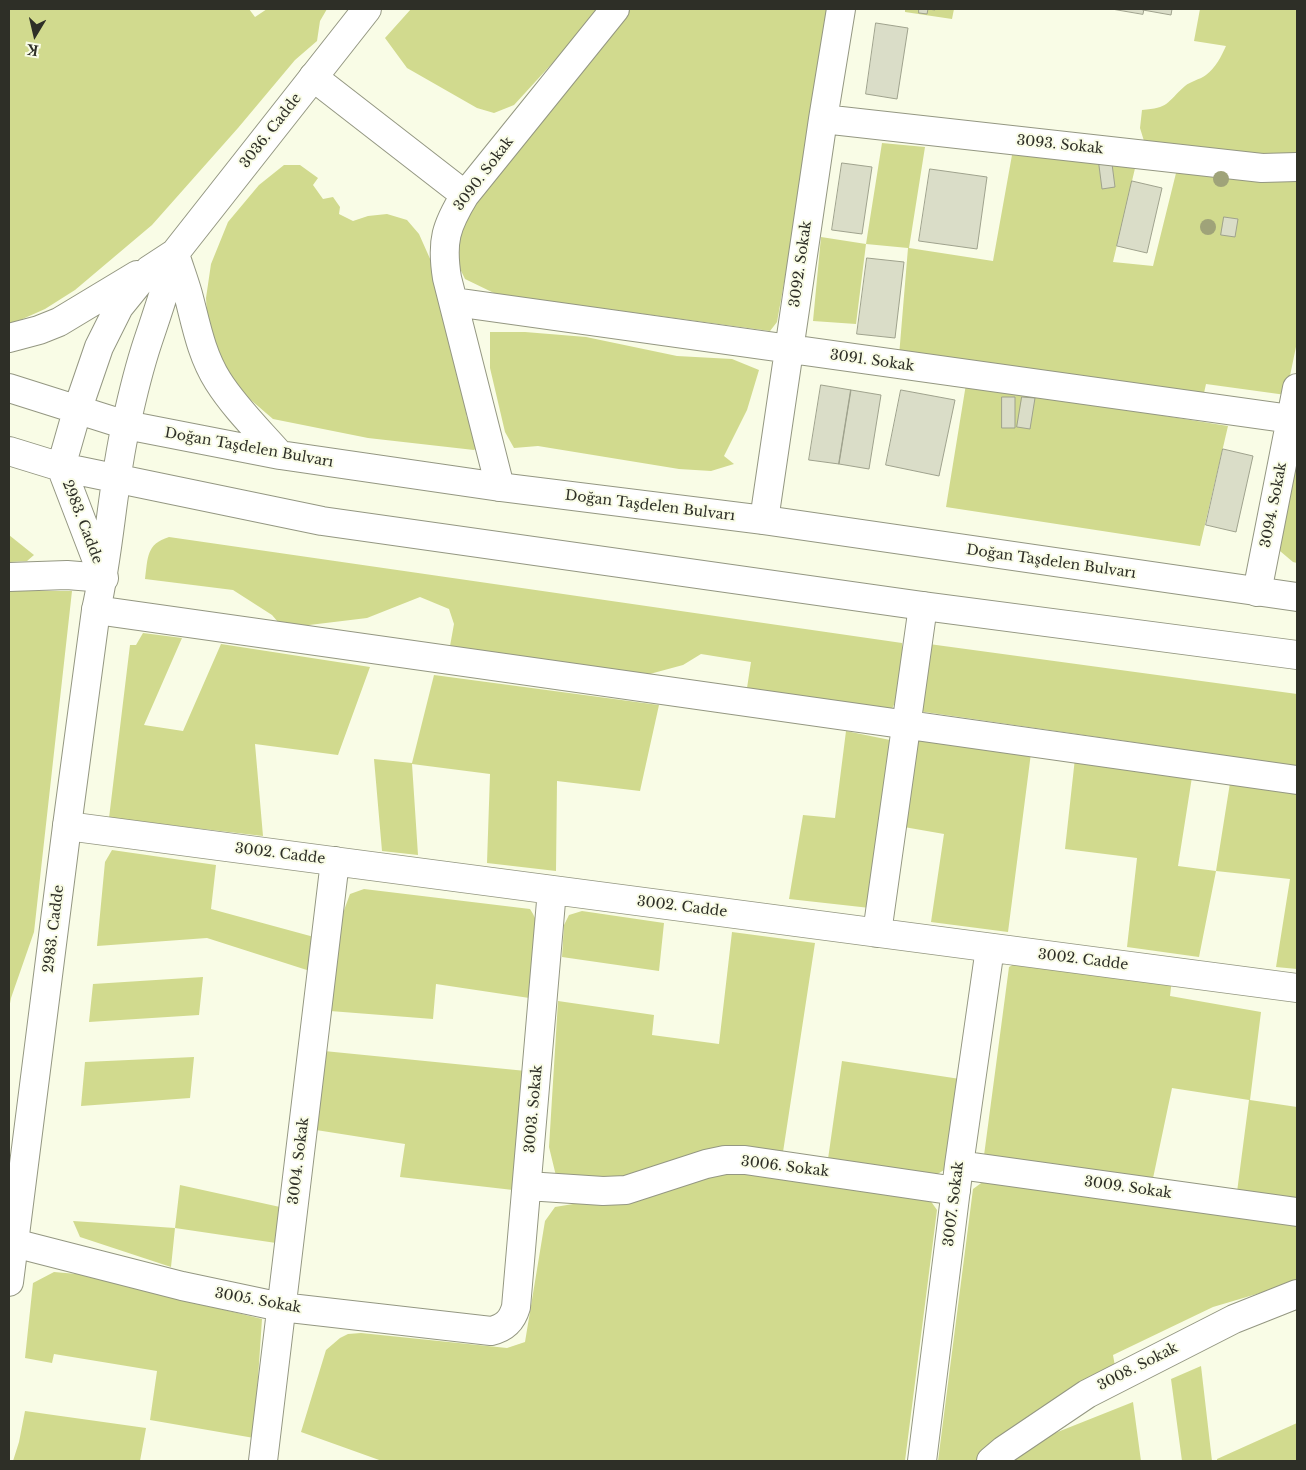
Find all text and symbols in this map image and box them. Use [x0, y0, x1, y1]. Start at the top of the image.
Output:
north arrow [10, 10, 60, 60]
text: K [26, 40, 40, 60]
street label: 3036. Cadde [237, 90, 305, 172]
street label: 3093. Sokak [1016, 132, 1104, 158]
street label: 3090. Sokak [451, 134, 517, 214]
street label: 3092. Sokak [787, 220, 815, 308]
street label: 3091. Sokak [829, 347, 915, 375]
street label: Doğan Taşdelen Bulvarı [163, 425, 335, 471]
street label: 3094. Sokak [1257, 461, 1291, 549]
street label: 2983. Cadde [58, 478, 106, 566]
street label: Doğan Taşdelen Bulvarı [564, 487, 736, 525]
street label: Doğan Taşdelen Bulvarı [965, 542, 1137, 582]
street label: 3002. Cadde [234, 840, 326, 868]
street label: 2983. Cadde [40, 884, 68, 974]
street label: 3002. Cadde [636, 893, 728, 921]
street label: 3002. Cadde [1037, 946, 1129, 974]
street label: 3003. Sokak [522, 1064, 546, 1154]
street label: 3004. Sokak [285, 1116, 313, 1206]
street label: 3006. Sokak [740, 1153, 830, 1181]
street label: 3007. Sokak [940, 1160, 968, 1248]
street label: 3009. Sokak [1083, 1174, 1173, 1202]
street label: 3005. Sokak [214, 1285, 302, 1317]
street label: 3008. Sokak [1095, 1340, 1181, 1394]

